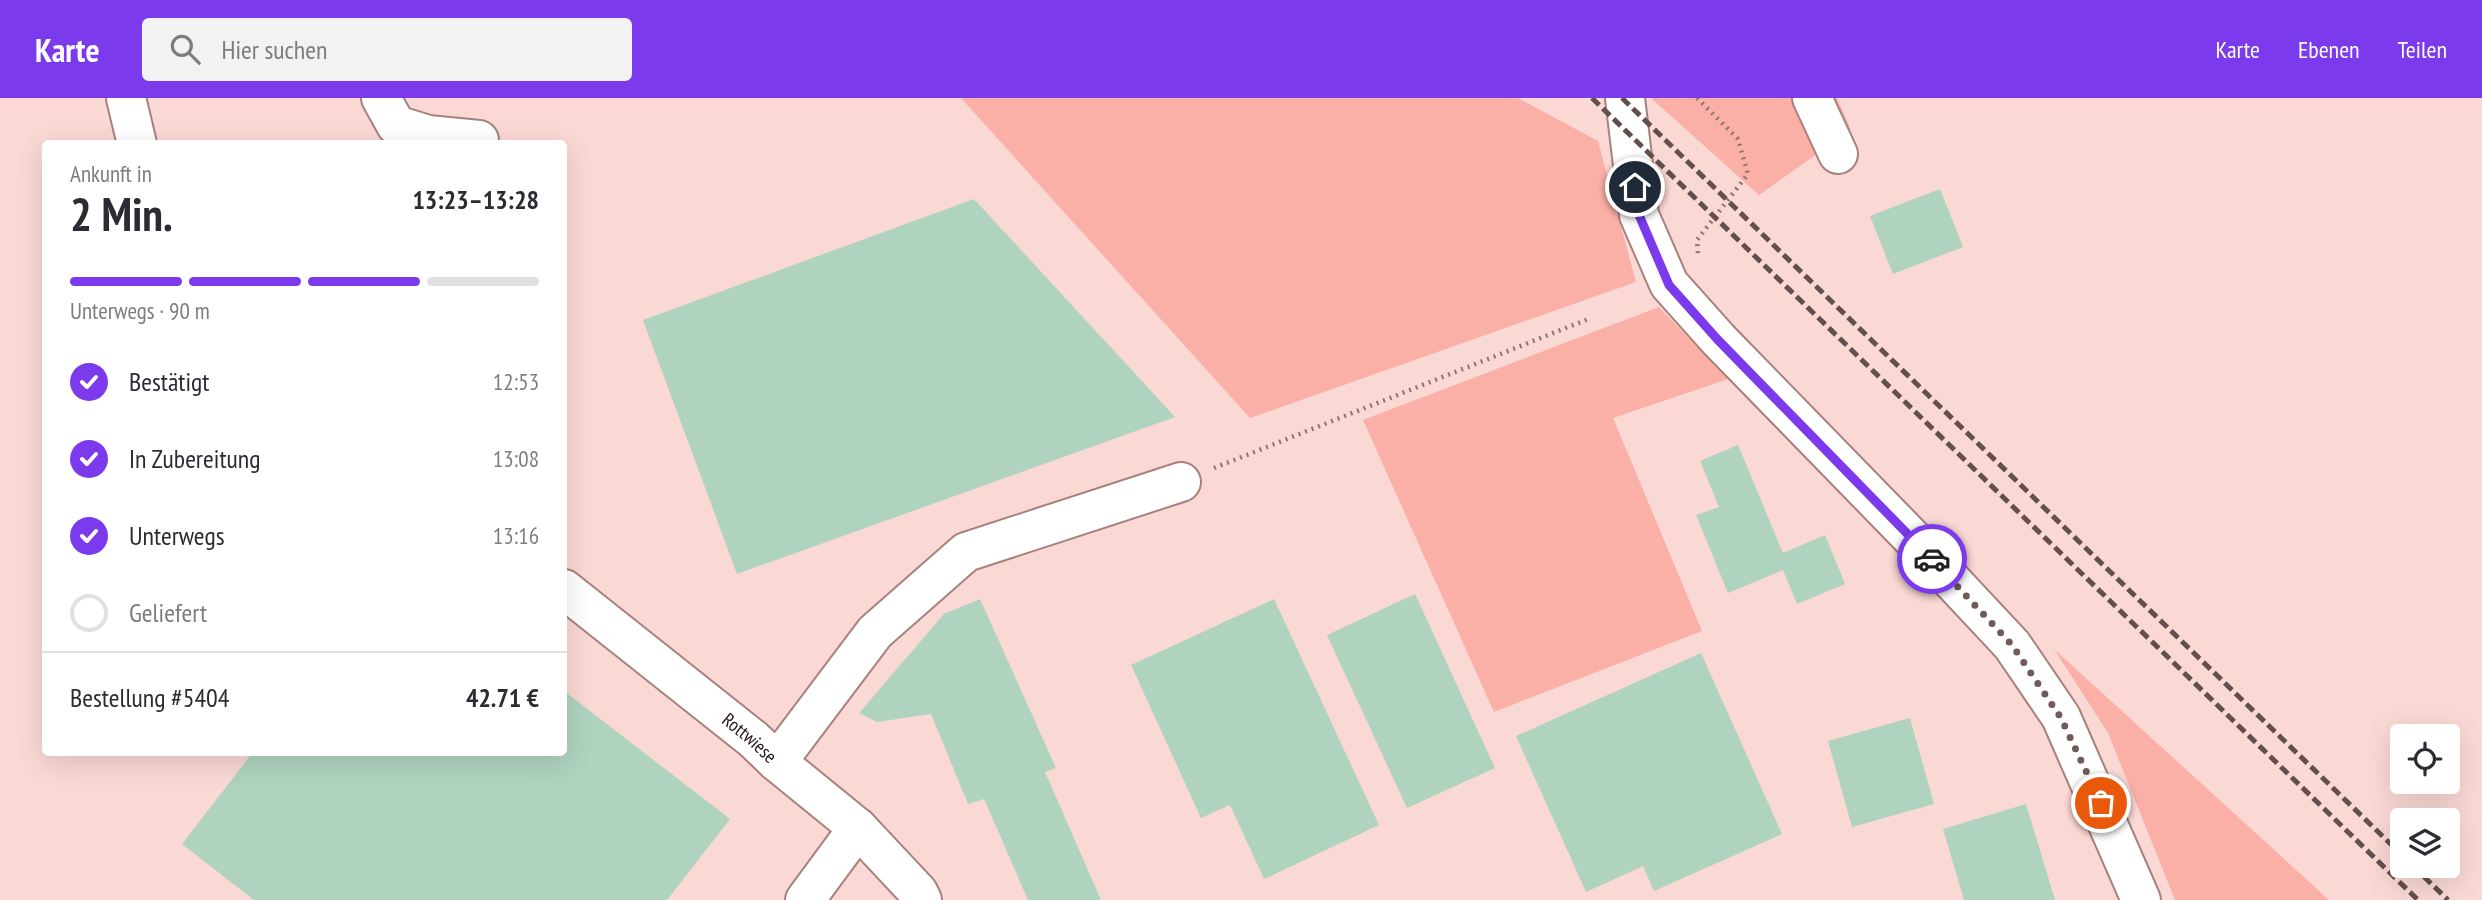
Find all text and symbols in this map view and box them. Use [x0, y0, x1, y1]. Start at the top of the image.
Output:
search box [142, 18, 632, 81]
text: Karte [35, 28, 100, 71]
icon: search [166, 30, 204, 68]
text: Hier suchen [222, 33, 327, 66]
text: Karte [2216, 34, 2260, 65]
text: Ebenen [2298, 34, 2360, 65]
text: Teilen [2398, 34, 2447, 65]
pin [1605, 157, 1665, 217]
text: Ankunft in [70, 159, 152, 188]
icon: home [1616, 168, 1654, 206]
text: 13:23–13:28 [412, 183, 539, 216]
text: 2 Min. [70, 184, 173, 244]
text: Unterwegs · 90 m [70, 296, 210, 325]
icon: check [70, 363, 108, 401]
text: Bestätigt [129, 365, 210, 398]
text: 12:53 [493, 367, 539, 396]
icon: check [70, 440, 108, 478]
text: In Zubereitung [129, 442, 260, 475]
text: 13:08 [493, 444, 539, 473]
icon: check [70, 517, 108, 555]
text: Unterwegs [129, 519, 224, 552]
text: 13:16 [493, 521, 539, 550]
courier [1897, 524, 1967, 594]
icon: car [1913, 540, 1951, 578]
text: Geliefert [129, 596, 207, 629]
text: Bestellung #5404 [70, 681, 230, 714]
text: 42.71 € [466, 681, 539, 714]
street label: Rottwiese [718, 707, 782, 768]
map controls [2390, 724, 2460, 878]
button: locate [2390, 724, 2460, 794]
pin [2071, 773, 2131, 833]
icon: bag [2082, 784, 2120, 822]
button: layers [2390, 808, 2460, 878]

